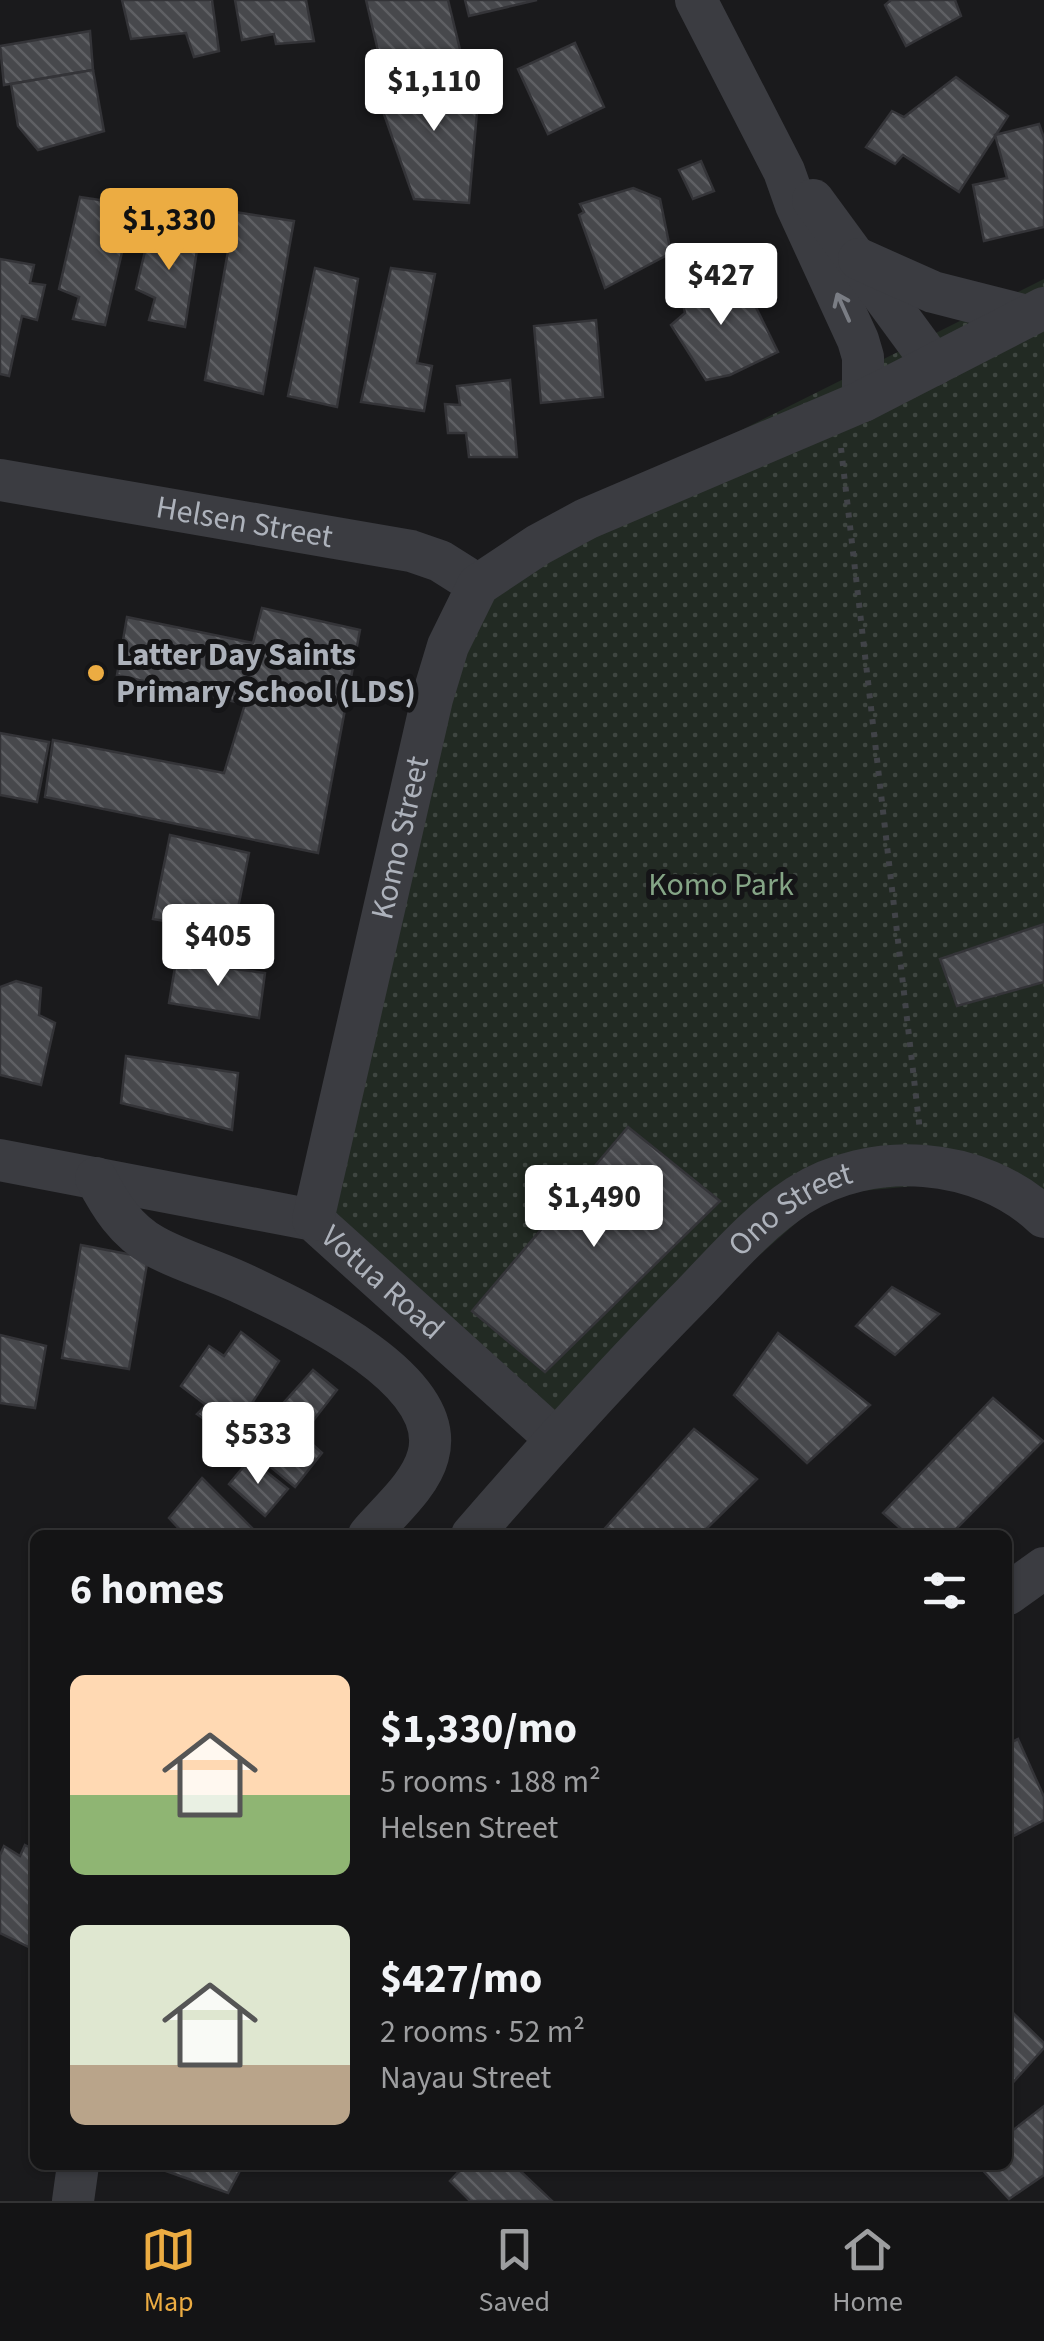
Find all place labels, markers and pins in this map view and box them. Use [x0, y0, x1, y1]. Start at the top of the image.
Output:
pin: $1,110 [353, 49, 515, 134]
pin: $1,330 [88, 188, 250, 273]
pin: $427 [662, 243, 780, 328]
place label: Latter Day Saints Primary School (LDS) [116, 632, 416, 715]
marker: Latter Day Saints Primary School (LDS) [85, 662, 107, 684]
pin: $405 [159, 904, 277, 989]
pin: $1,490 [513, 1165, 675, 1250]
pin: $533 [199, 1402, 317, 1487]

